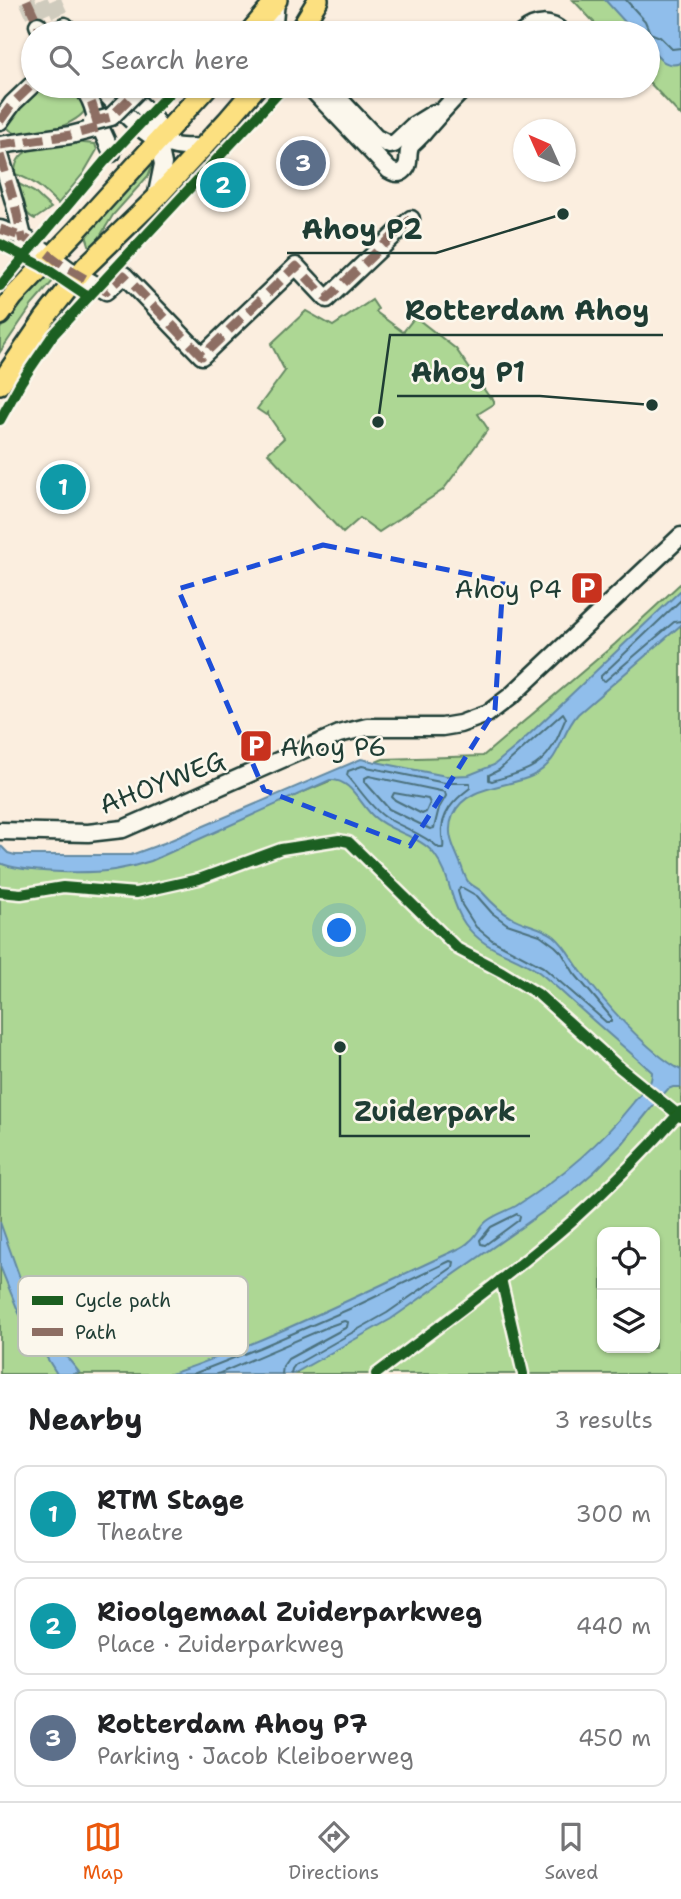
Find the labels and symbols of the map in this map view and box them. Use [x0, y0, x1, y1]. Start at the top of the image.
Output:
north arrow [513, 119, 576, 182]
pin: 3 [280, 137, 326, 189]
pin: 2 [200, 159, 246, 211]
callout: Ahoy P2 [287, 204, 436, 253]
text: Ahoy P2 [301, 210, 423, 248]
callout: Rotterdam Ahoy [390, 286, 663, 335]
text: Rotterdam Ahoy [405, 291, 649, 329]
callout: Ahoy P1 [397, 347, 540, 396]
text: Ahoy P1 [411, 353, 525, 391]
pin: 1 [40, 461, 86, 513]
parking icon: Ahoy P4 [568, 569, 606, 607]
place label: Ahoy P4 [455, 571, 562, 606]
parking icon: Ahoy P6 [237, 727, 275, 765]
place label: Ahoy P6 [280, 729, 387, 764]
street label: AHOYWEG [94, 742, 230, 822]
your location [322, 913, 356, 947]
callout: Zuiderpark [340, 1087, 530, 1136]
text: Zuiderpark [354, 1092, 516, 1130]
legend [18, 1276, 248, 1356]
text: Cycle path [75, 1288, 171, 1313]
text: Path [75, 1320, 117, 1345]

